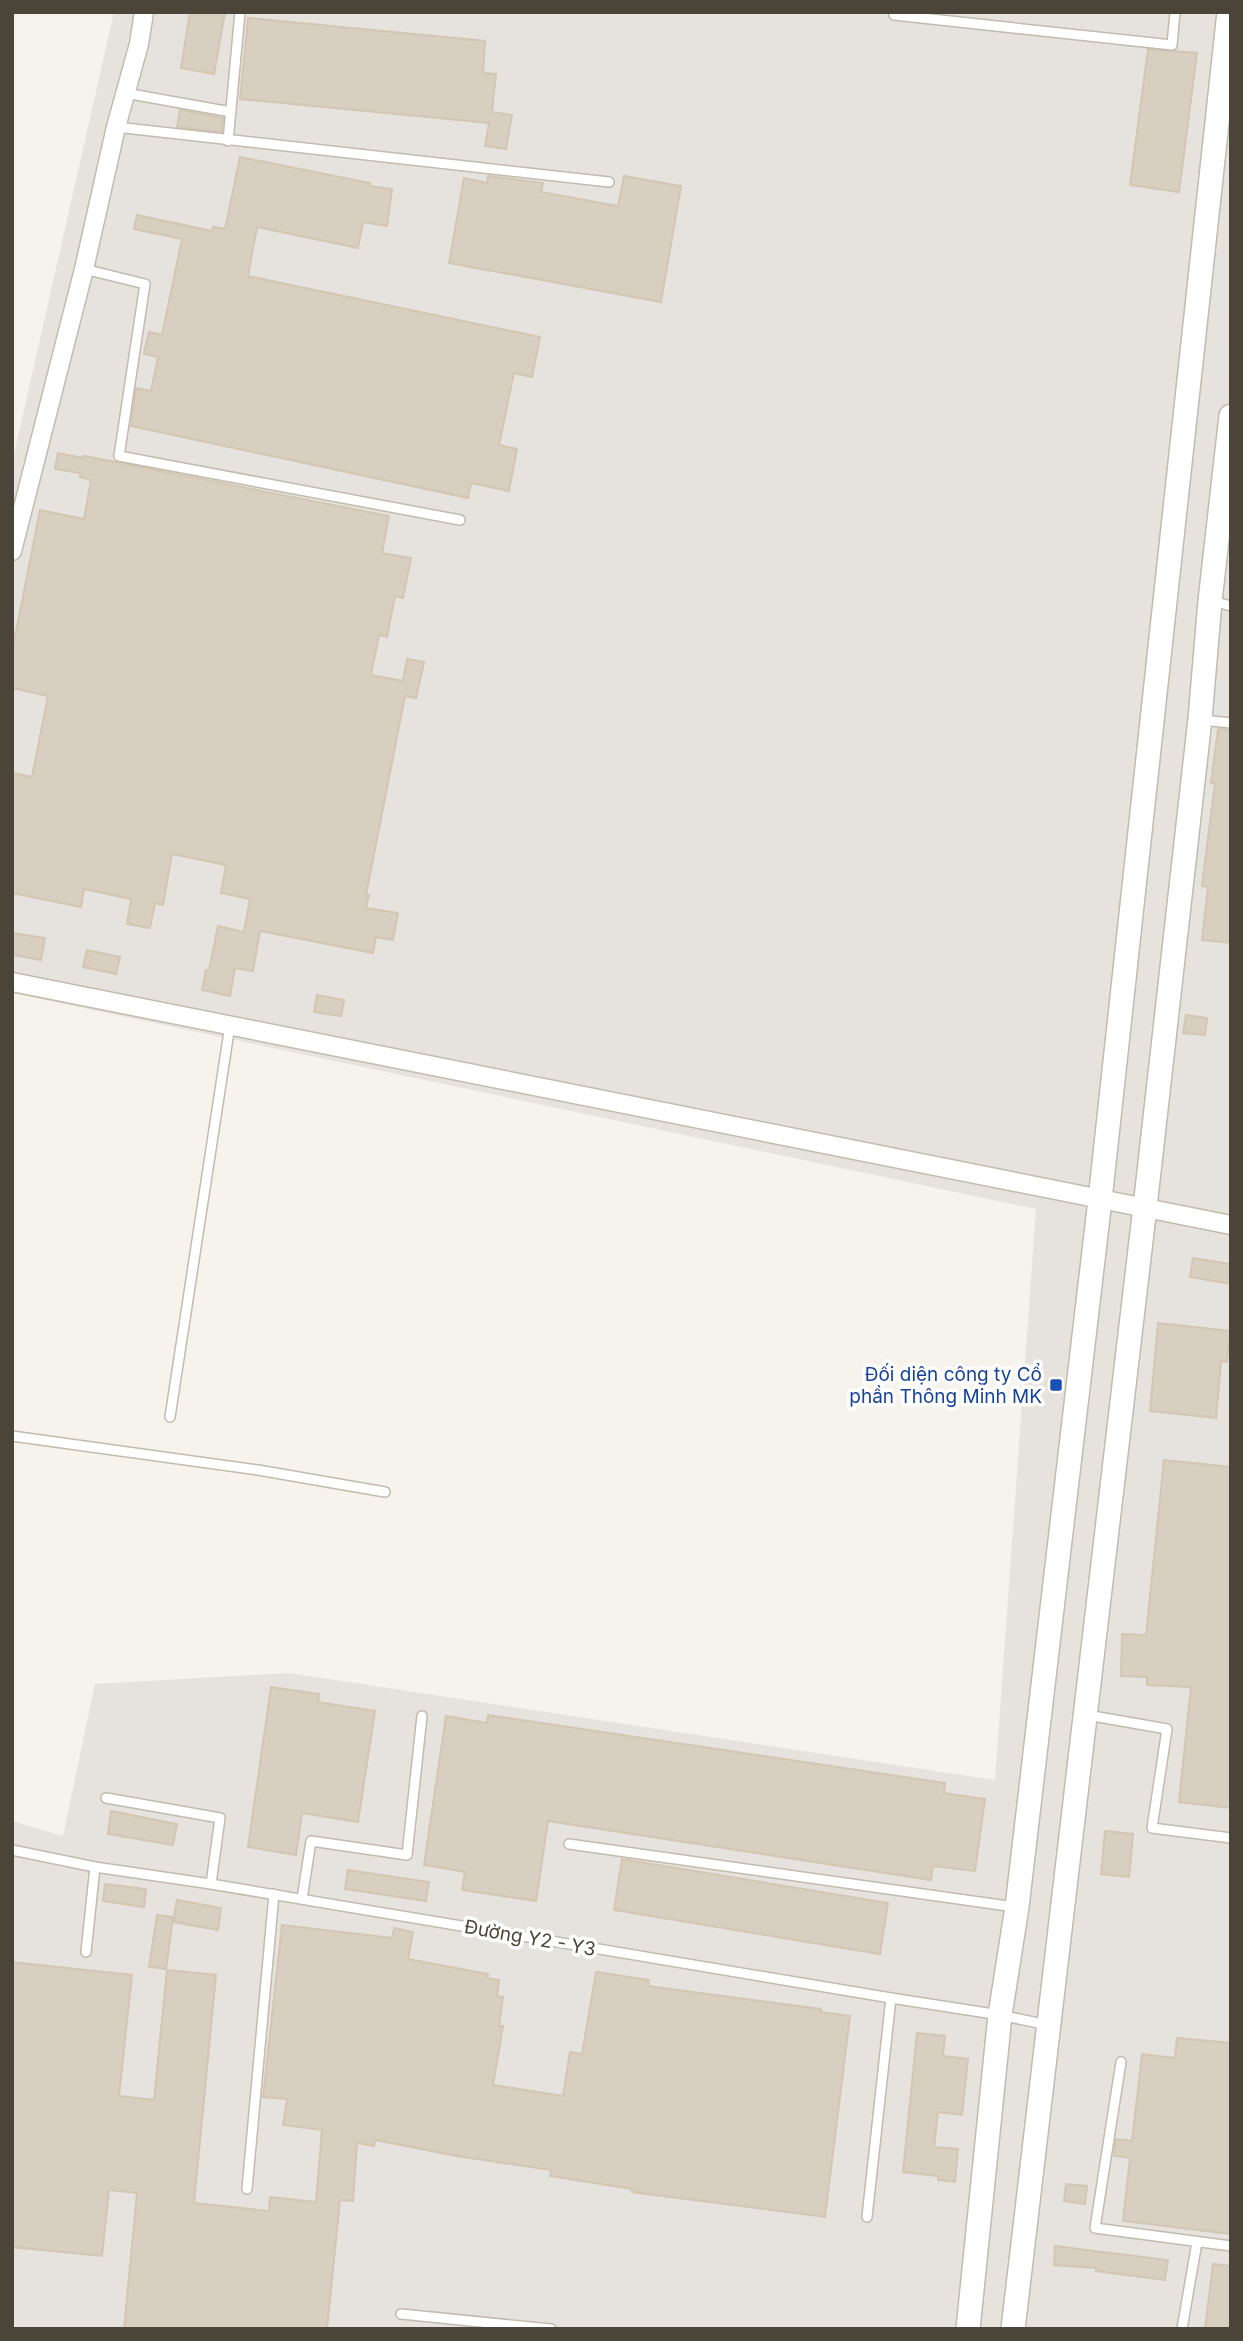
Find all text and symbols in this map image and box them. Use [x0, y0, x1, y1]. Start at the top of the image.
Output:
place label: Đối diện công ty Cổ phần Thông Minh MK [849, 1363, 1042, 1408]
marker: Đối diện công ty Cổ phần Thông Minh MK [1048, 1377, 1064, 1393]
street label: Đường Y2 - Y3 [463, 1915, 597, 1961]

